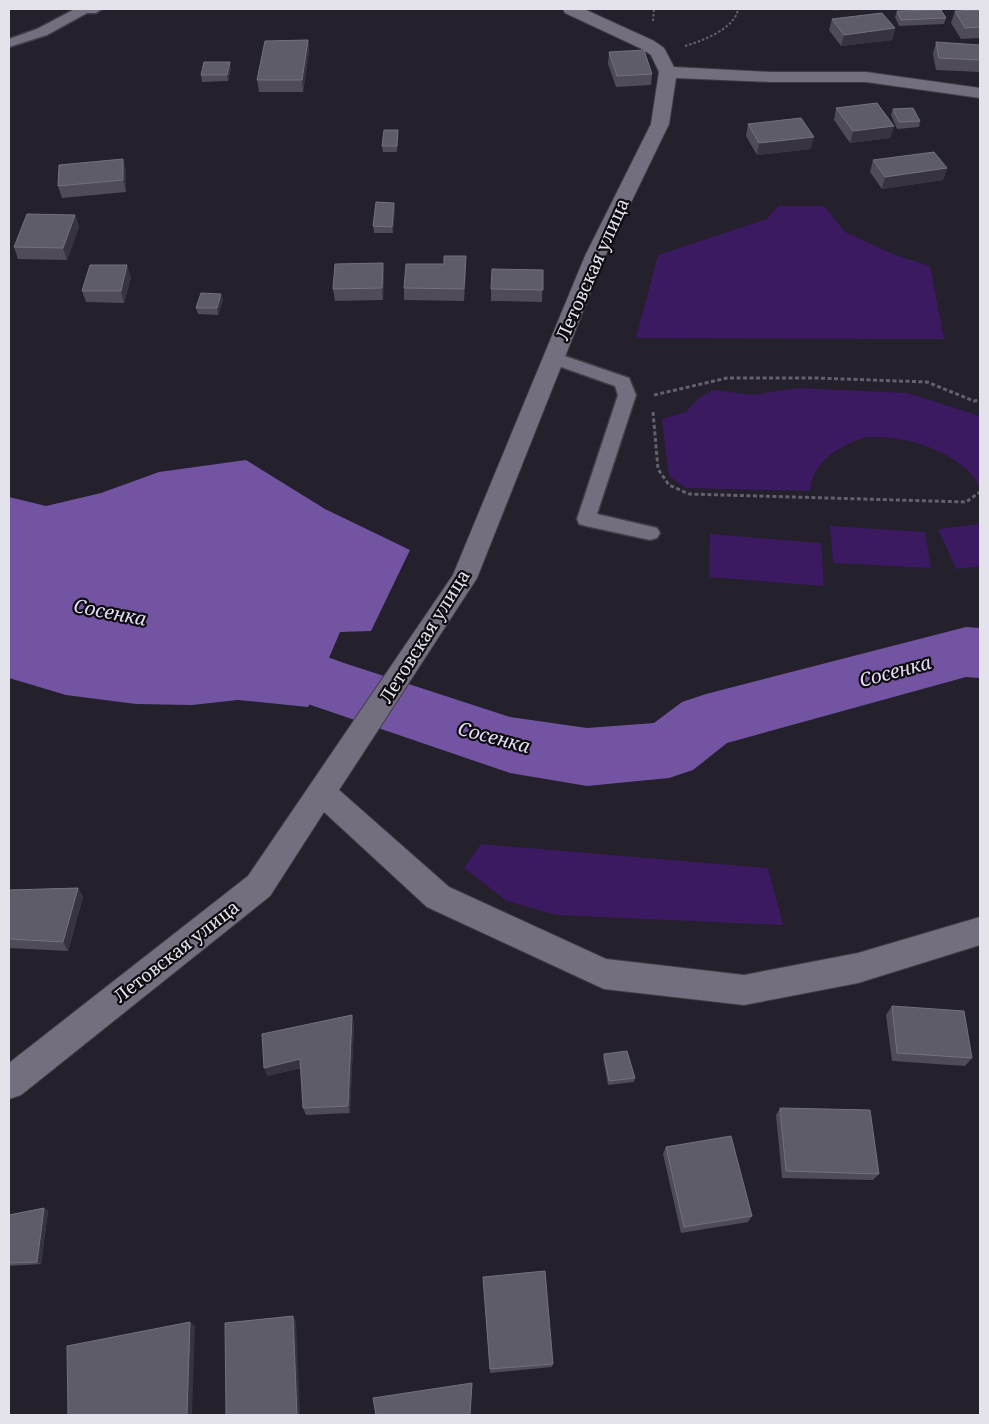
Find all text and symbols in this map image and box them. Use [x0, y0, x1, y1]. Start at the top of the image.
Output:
street label: Летовская улица [550, 194, 634, 344]
street label: Летовская улица [373, 565, 475, 707]
water label: Сосенка [71, 592, 149, 632]
water label: Сосенка [856, 649, 934, 693]
water label: Сосенка [455, 715, 533, 759]
street label: Летовская улица [108, 894, 244, 1008]

